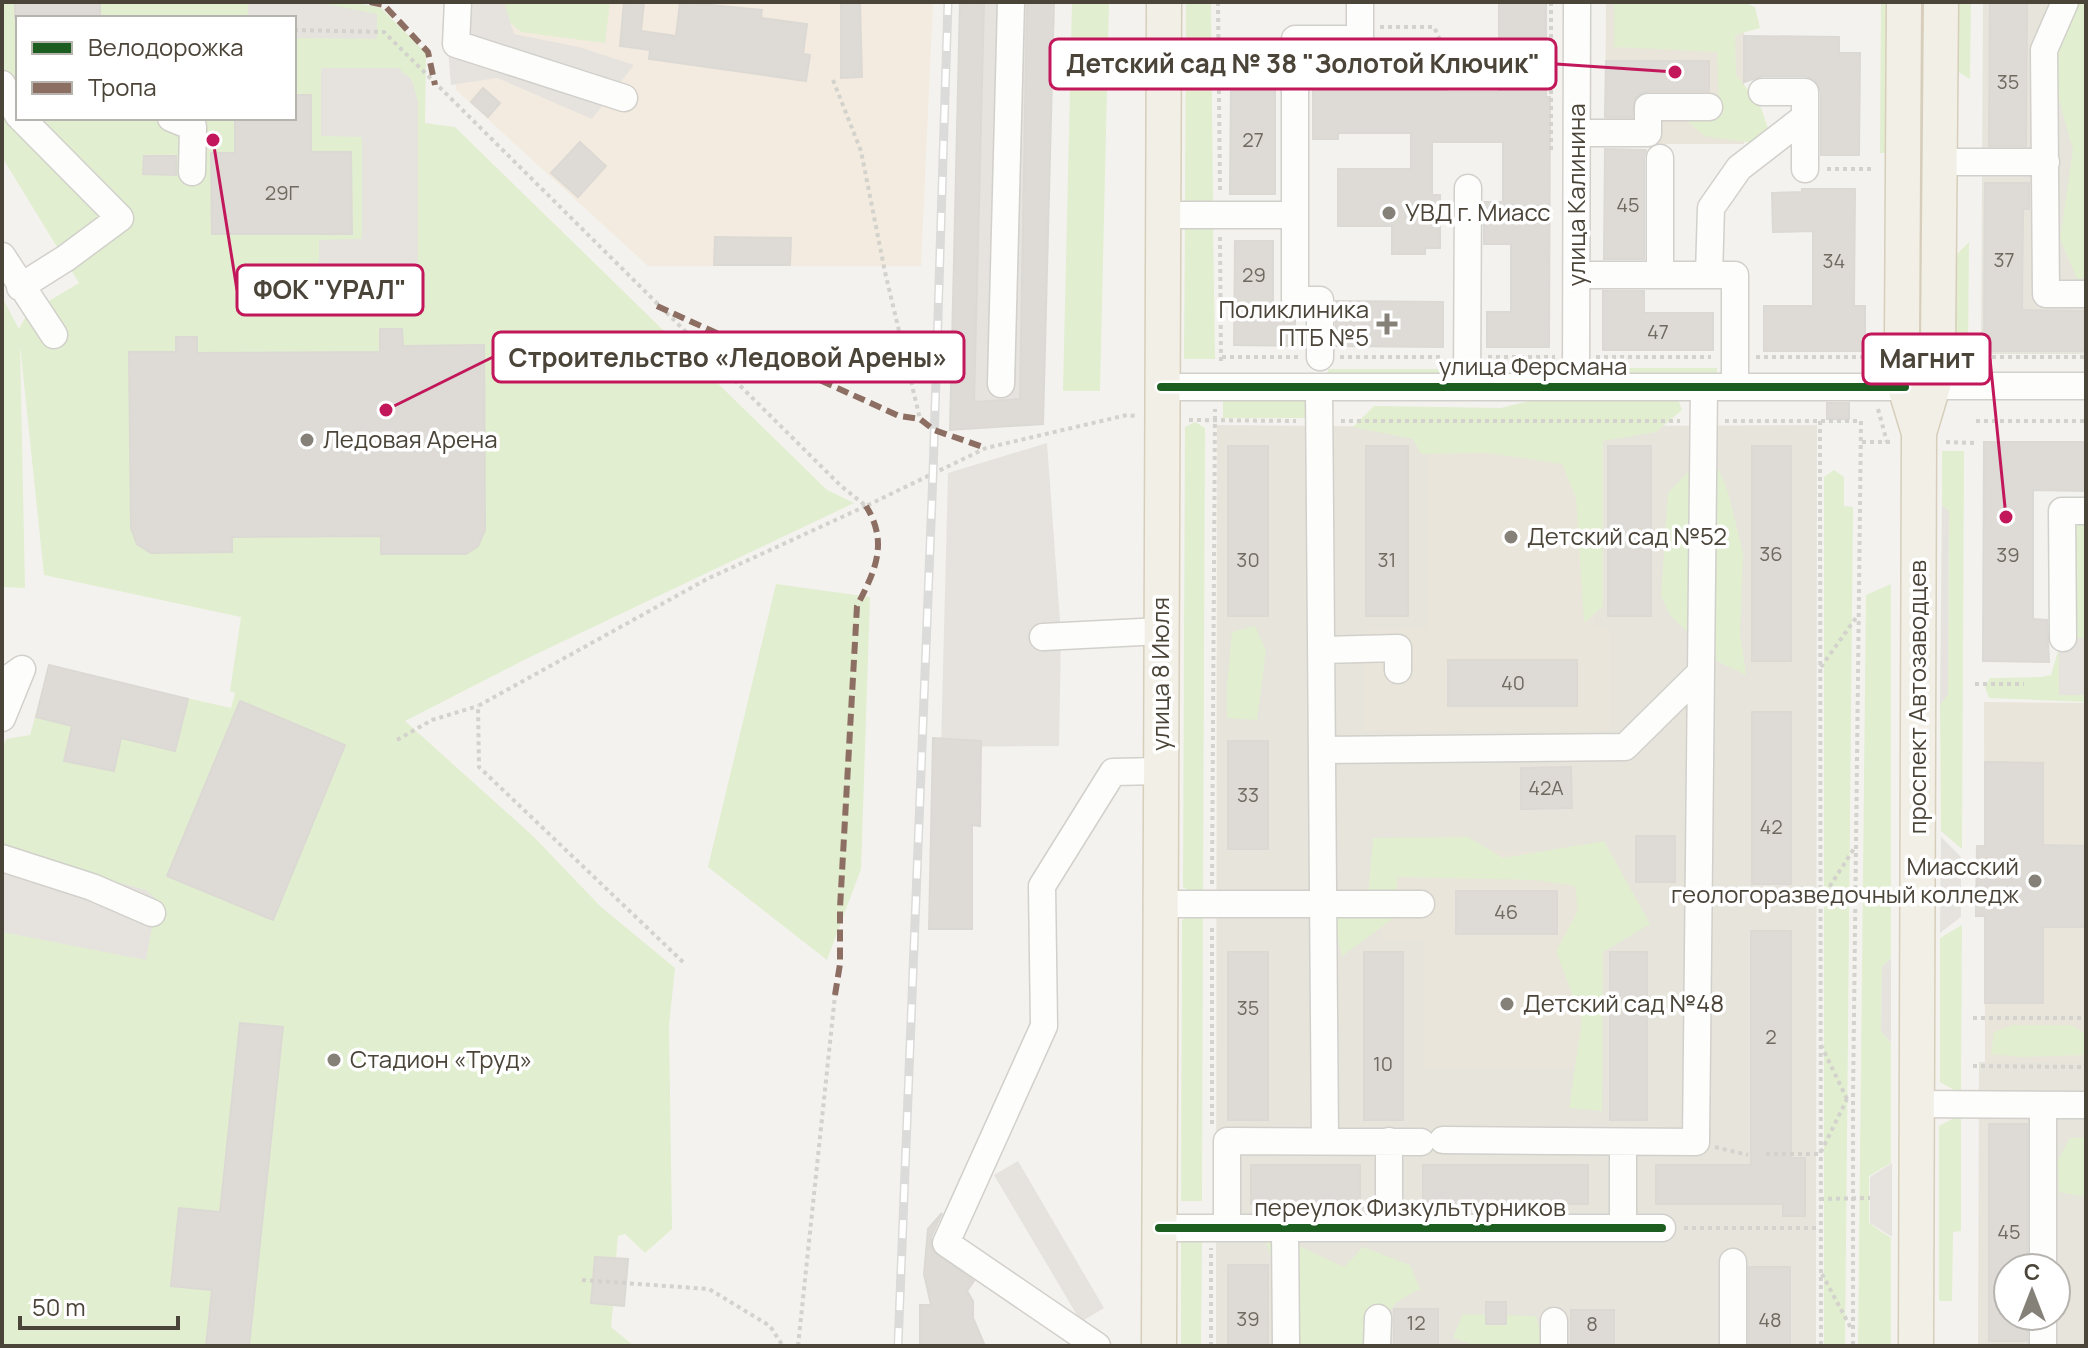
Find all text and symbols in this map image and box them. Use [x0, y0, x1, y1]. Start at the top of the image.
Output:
legend [16, 16, 296, 120]
text: Велодорожка [88, 30, 243, 63]
callout: Детский сад № 38 "Золотой Ключик" [1050, 39, 1556, 89]
text: Детский сад № 38 "Золотой Ключик" [1066, 45, 1540, 81]
house number: 35 [1997, 68, 2019, 95]
text: Тропа [88, 70, 157, 103]
street label: улица Калинина [1559, 103, 1592, 287]
house number: 27 [1242, 126, 1264, 153]
house number: 29Г [265, 179, 300, 206]
house number: 45 [1616, 191, 1640, 218]
place label: УВД г. Миасс [1405, 195, 1551, 228]
marker: УВД г. Миасс [1380, 204, 1398, 222]
house number: 37 [1993, 246, 2015, 273]
house number: 34 [1823, 247, 1845, 274]
house number: 29 [1242, 261, 1266, 288]
callout: ФОК "УРАЛ" [237, 265, 423, 315]
text: ФОК "УРАЛ" [253, 271, 407, 307]
place label: Поликлиника ПТБ №5 [1219, 292, 1369, 353]
marker: Поликлиника ПТБ №5 [1376, 313, 1398, 335]
house number: 47 [1647, 318, 1669, 345]
callout: Строительство «Ледовой Арены» [493, 332, 964, 382]
callout: Магнит [1863, 334, 1990, 384]
text: Строительство «Ледовой Арены» [509, 339, 947, 375]
text: Магнит [1879, 340, 1975, 376]
street label: улица Ферсмана [1439, 349, 1627, 382]
place label: Ледовая Арена [323, 422, 498, 455]
marker: Ледовая Арена [298, 431, 316, 449]
place label: Детский сад №52 [1527, 519, 1727, 552]
marker: Детский сад №52 [1502, 528, 1520, 546]
house number: 36 [1759, 540, 1783, 567]
house number: 39 [1996, 541, 2020, 568]
house number: 30 [1236, 546, 1260, 573]
house number: 31 [1378, 546, 1396, 573]
street label: проспект Автозаводцев [1900, 560, 1933, 834]
street label: улица 8 Июля [1143, 597, 1176, 751]
house number: 40 [1501, 669, 1525, 696]
house number: 42А [1528, 774, 1564, 801]
house number: 33 [1237, 781, 1259, 808]
house number: 42 [1759, 813, 1783, 840]
place label: Миасский геологоразведочный колледж [1671, 849, 2019, 910]
marker: Миасский геологоразведочный колледж [2026, 872, 2044, 890]
house number: 46 [1494, 898, 1518, 925]
place label: Детский сад №48 [1523, 986, 1724, 1019]
house number: 35 [1237, 994, 1259, 1021]
marker: Детский сад №48 [1498, 995, 1516, 1013]
house number: 2 [1765, 1023, 1777, 1050]
place label: Стадион «Труд» [350, 1042, 532, 1075]
house number: 10 [1373, 1050, 1393, 1077]
marker: Стадион «Труд» [325, 1051, 343, 1069]
street label: переулок Физкультурников [1254, 1190, 1566, 1223]
house number: 45 [1997, 1218, 2021, 1245]
north arrow [1992, 1252, 2072, 1332]
text: С [2024, 1257, 2040, 1287]
scale bar [20, 1280, 178, 1330]
text: 50 m [32, 1290, 86, 1323]
house number: 39 [1236, 1305, 1260, 1332]
house number: 48 [1758, 1306, 1782, 1333]
house number: 12 [1406, 1309, 1426, 1336]
house number: 8 [1586, 1310, 1598, 1337]

